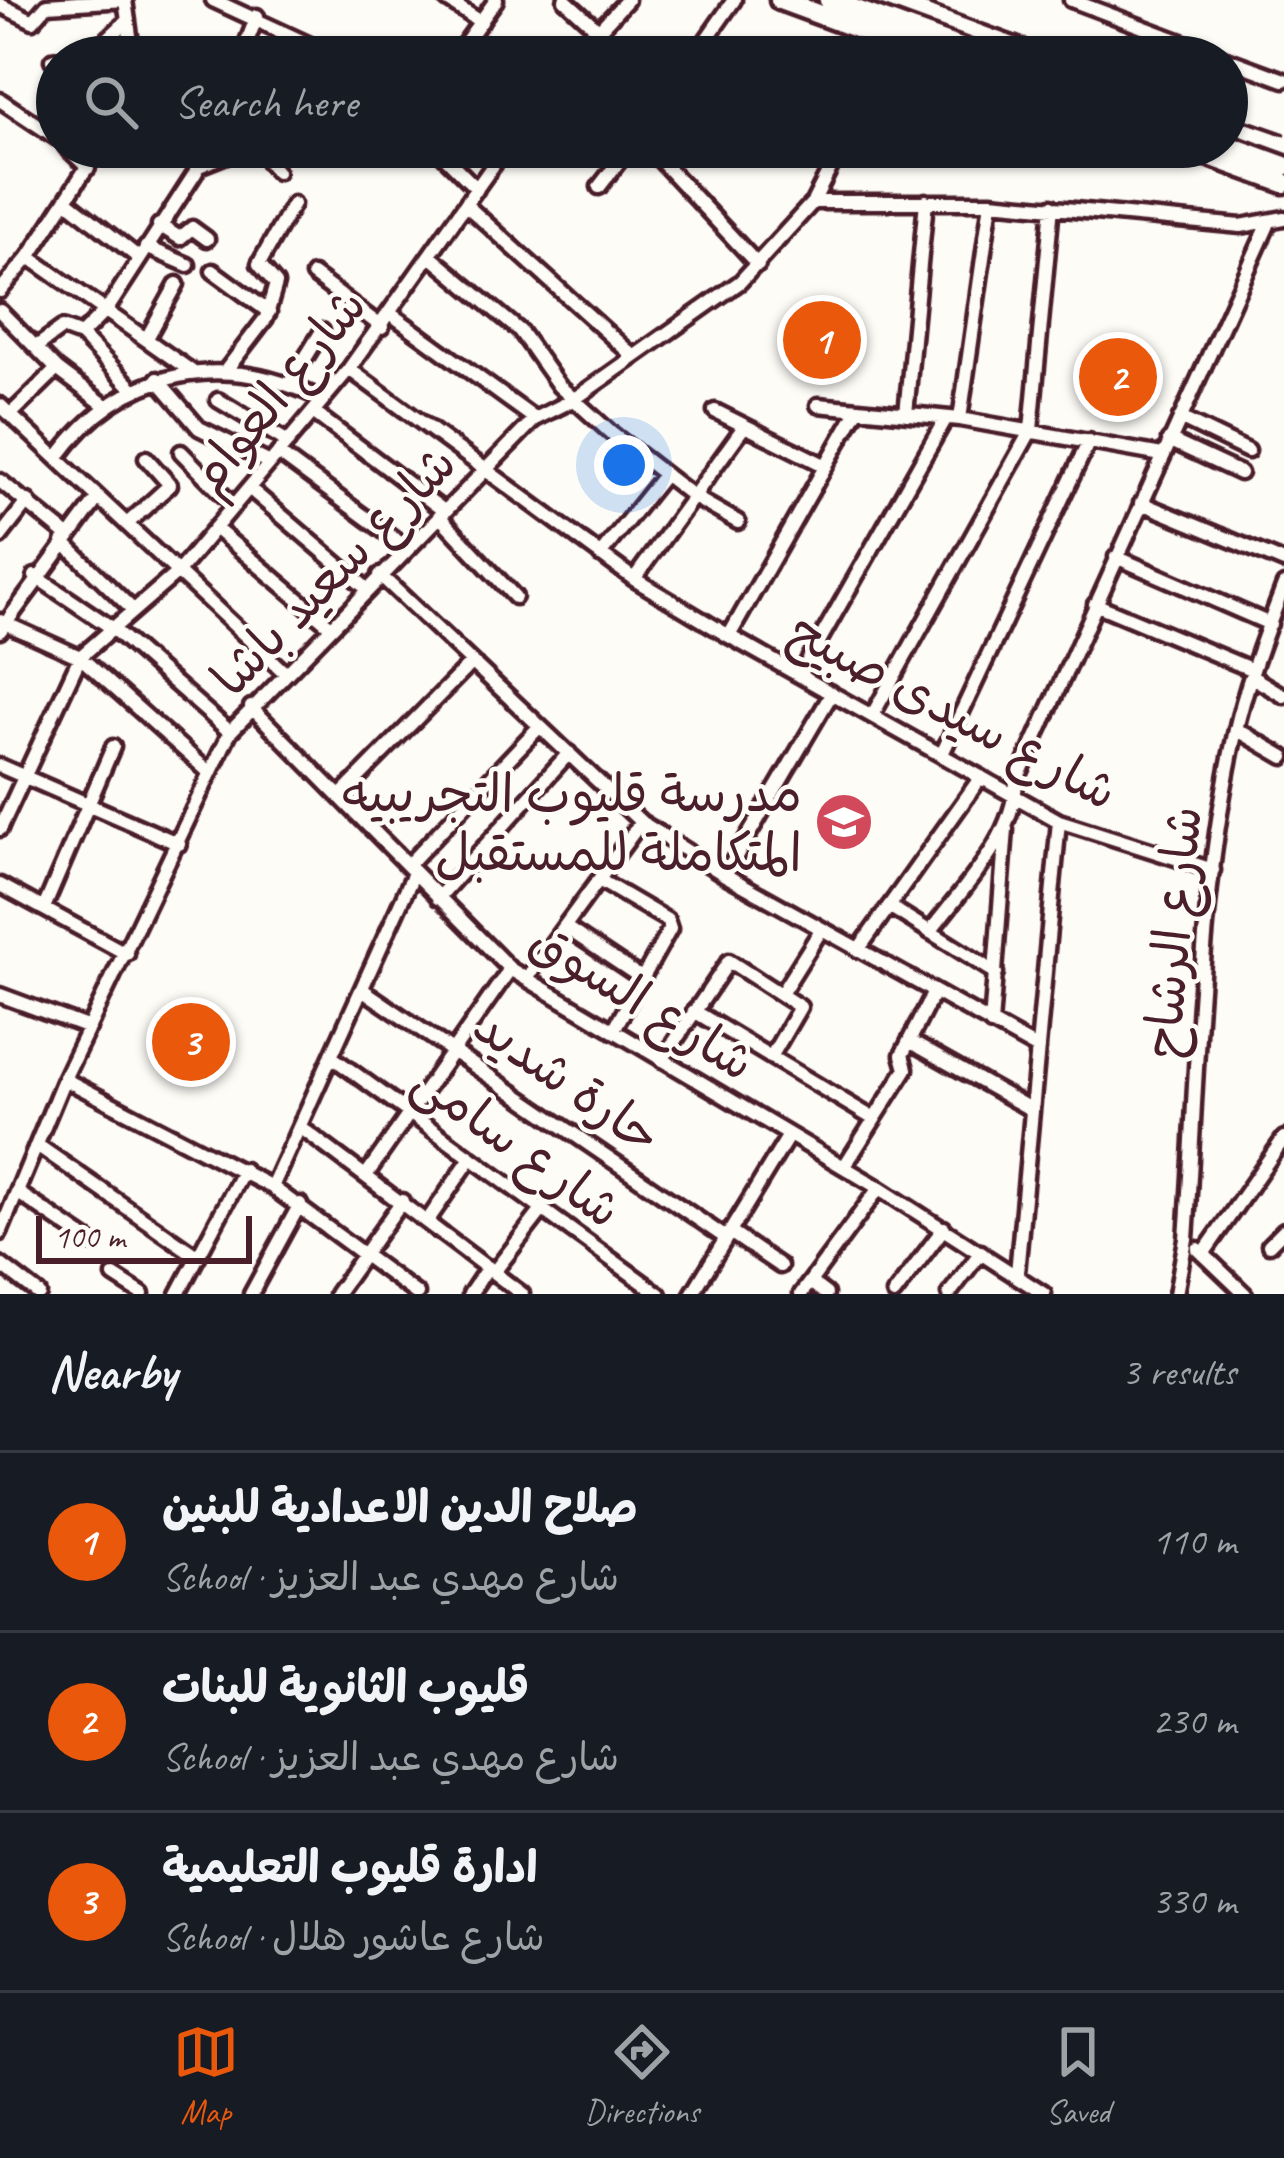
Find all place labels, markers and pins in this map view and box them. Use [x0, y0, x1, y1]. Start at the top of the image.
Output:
pin: 1 [783, 295, 861, 385]
pin: 2 [1079, 332, 1157, 422]
place label: مدرسة قليوب التجريبيه المتكاملة للمستقبل [342, 762, 802, 885]
school or university icon: مدرسة قليوب التجريبيه المتكاملة للمستقبل [813, 791, 875, 853]
pin: 3 [152, 997, 230, 1087]

